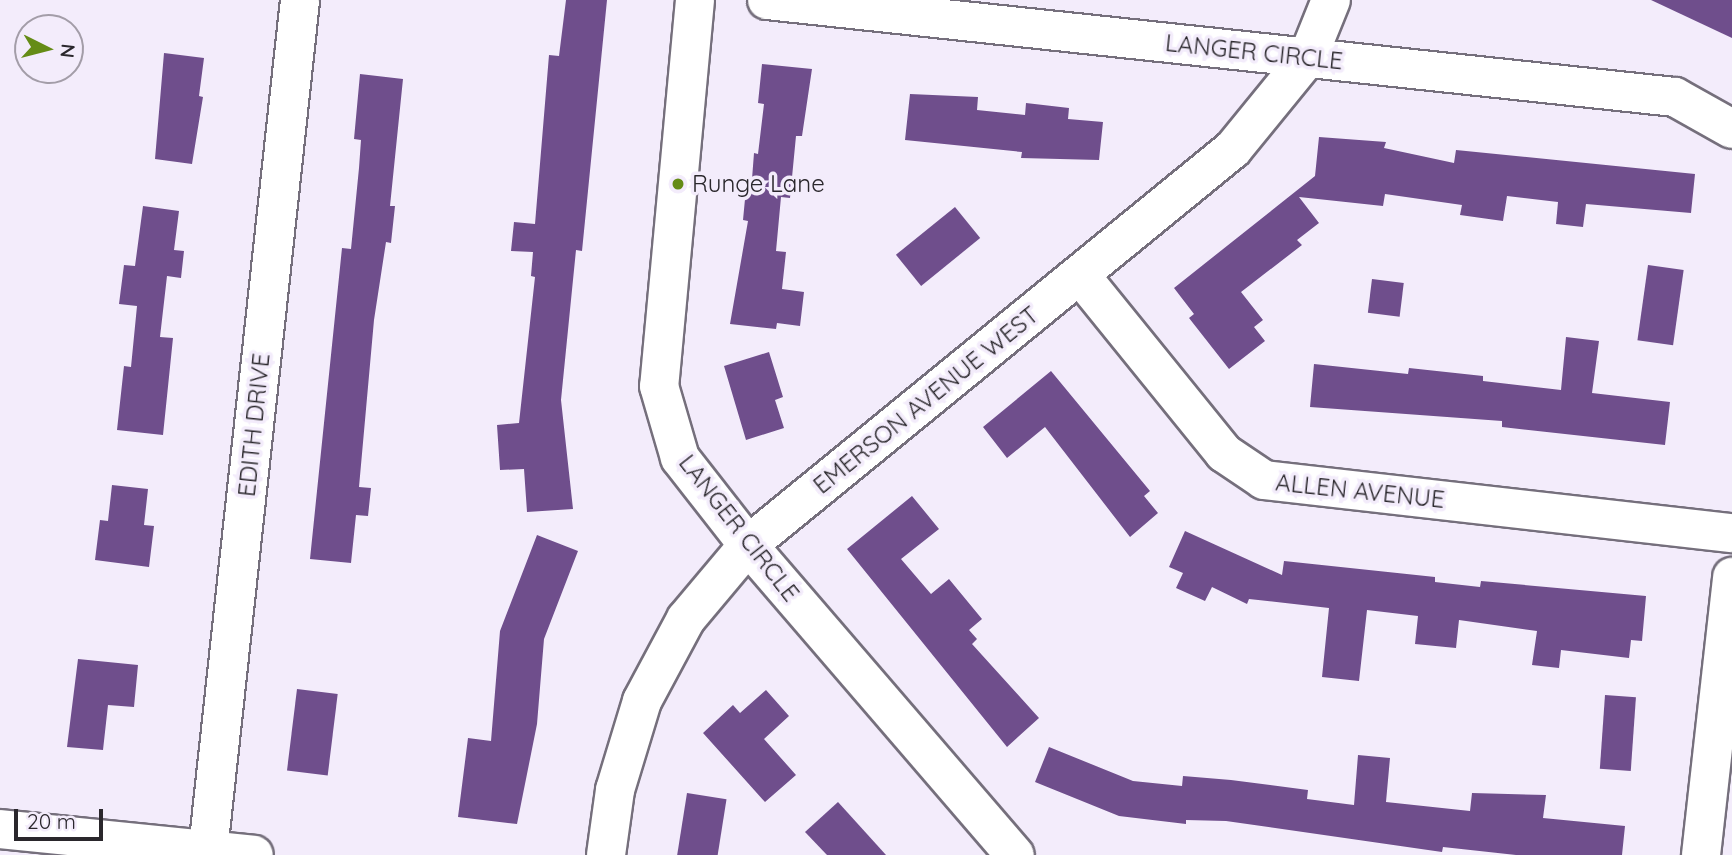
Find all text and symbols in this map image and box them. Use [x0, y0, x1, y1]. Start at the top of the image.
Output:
north arrow [14, 14, 84, 84]
street label: LANGER CIRCLE [1164, 28, 1344, 76]
text: N [55, 43, 81, 59]
place label: Runge Lane [692, 170, 825, 198]
marker: Runge Lane [670, 176, 686, 192]
street label: EMERSON AVENUE WEST [808, 300, 1044, 500]
street label: EDITH DRIVE [232, 352, 276, 498]
street label: LANGER CIRCLE [673, 449, 805, 607]
street label: ALLEN AVENUE [1274, 468, 1446, 514]
scale bar [18, 796, 107, 840]
text: 20 m [27, 808, 76, 834]

